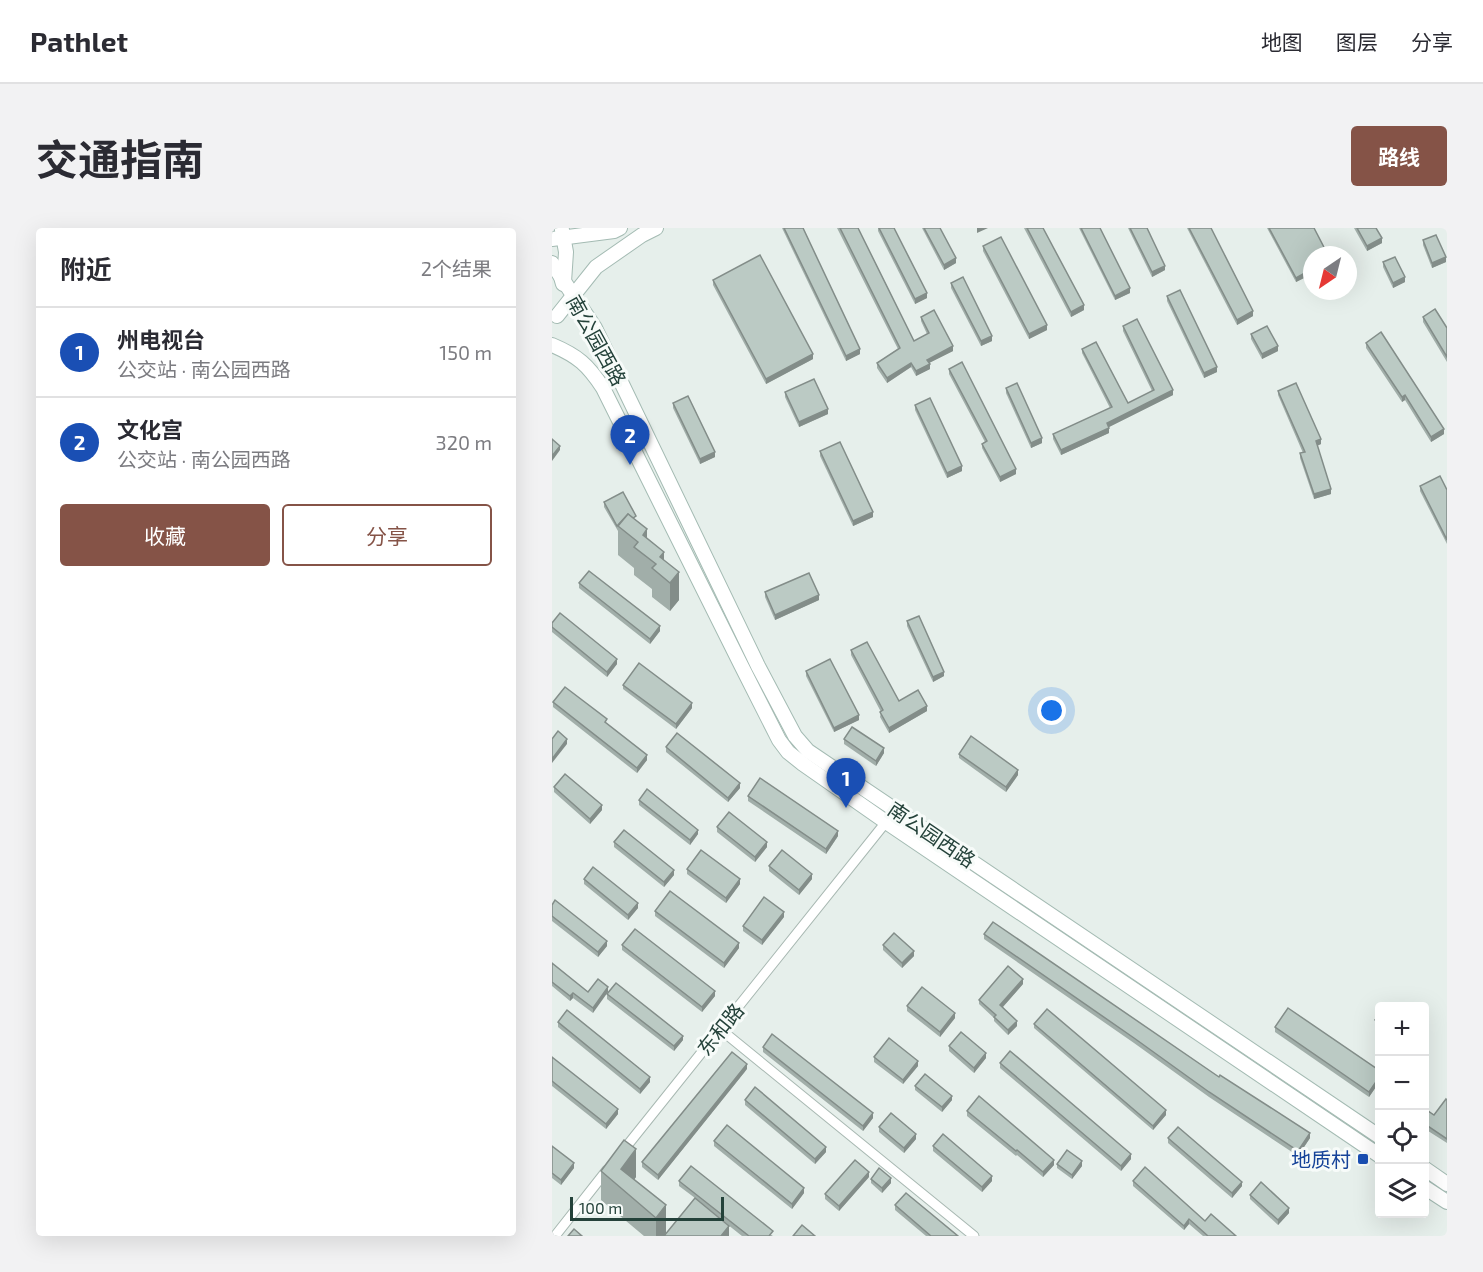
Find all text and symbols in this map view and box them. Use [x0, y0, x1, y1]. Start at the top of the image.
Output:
text: Pathlet [30, 24, 128, 58]
text: 地图 [1261, 29, 1303, 54]
text: 图层 [1336, 29, 1378, 54]
text: 分享 [1411, 29, 1453, 54]
button: 路线 [1351, 126, 1447, 186]
text: 交通指南 [36, 133, 204, 183]
north arrow [1303, 246, 1357, 300]
text: 附近 [60, 253, 112, 284]
text: 2个结果 [421, 256, 492, 280]
street label: 南公园西路 [562, 290, 632, 390]
text: 州电视台 [117, 326, 205, 352]
text: 1 [75, 340, 84, 364]
text: 150 m [439, 340, 492, 364]
text: 公交站 · 南公园西路 [117, 357, 291, 381]
text: 文化宫 [117, 416, 183, 442]
pin: 2 [610, 416, 650, 465]
text: 2 [74, 430, 85, 454]
text: 320 m [436, 430, 492, 454]
text: 公交站 · 南公园西路 [117, 447, 291, 471]
button: 收藏 [60, 504, 270, 566]
button: 分享 [282, 504, 492, 566]
your location [1037, 696, 1066, 725]
pin: 1 [826, 758, 866, 808]
street label: 南公园西路 [884, 796, 980, 872]
street label: 东和路 [692, 998, 748, 1060]
map controls [1375, 1002, 1429, 1218]
button: + [1375, 1002, 1429, 1056]
button: − [1375, 1056, 1429, 1110]
button: locate [1375, 1110, 1429, 1164]
place label: 地质村 [1291, 1147, 1351, 1171]
marker: 地质村 [1356, 1152, 1370, 1166]
button: layers [1375, 1164, 1429, 1218]
scale bar [570, 1194, 724, 1222]
text: 100 m [579, 1198, 622, 1217]

